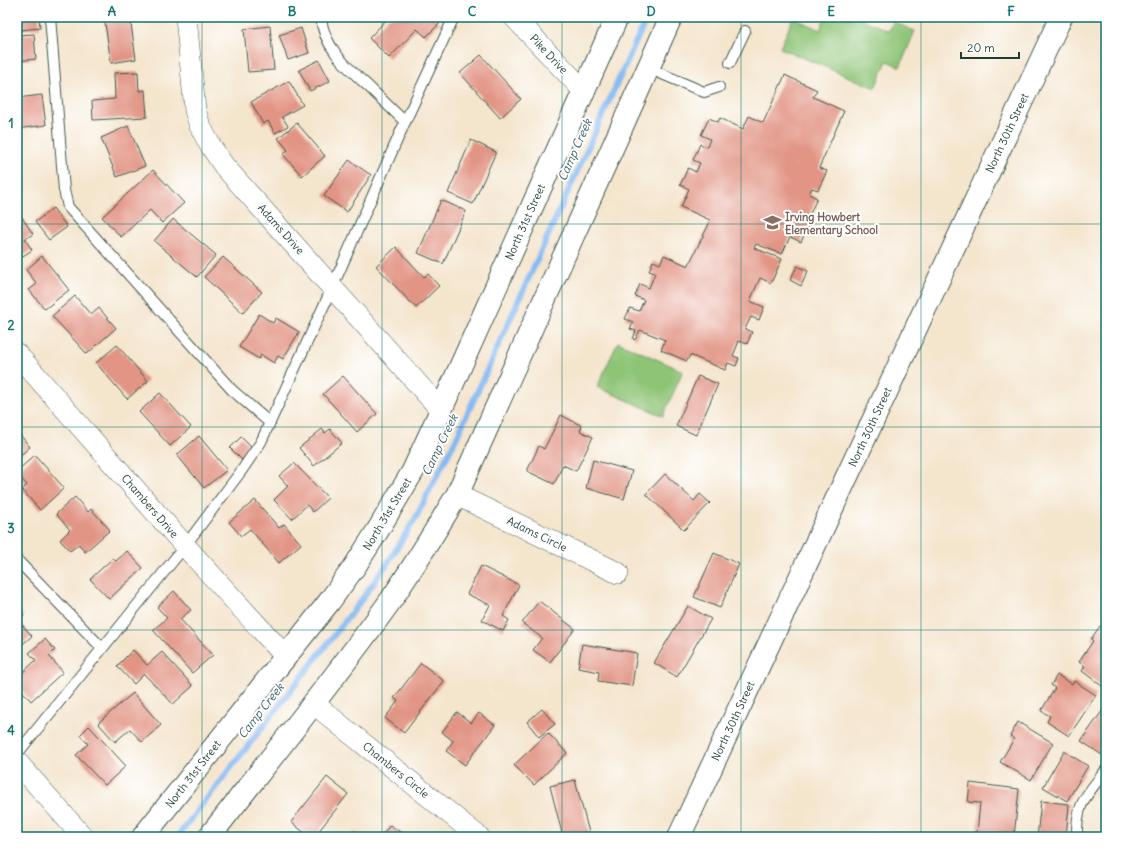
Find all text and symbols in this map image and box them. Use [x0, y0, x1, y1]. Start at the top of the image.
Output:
text: A [108, 3, 117, 20]
text: B [288, 3, 297, 20]
text: C [468, 3, 477, 20]
text: D [646, 3, 656, 20]
text: E [827, 3, 835, 20]
text: F [1007, 3, 1015, 20]
street label: Pike Drive [527, 31, 571, 77]
scale bar [961, 34, 1019, 60]
text: 20 m [967, 40, 995, 55]
street label: North 30th Street [982, 91, 1032, 175]
text: 1 [8, 115, 14, 132]
water label: Camp Creek [554, 116, 595, 183]
street label: North 31st Street [502, 181, 548, 262]
street label: Adams Drive [255, 201, 307, 257]
place label: Irving Howbert Elementary School [785, 210, 878, 238]
school or university icon: Irving Howbert Elementary School [762, 213, 782, 233]
text: 2 [7, 317, 15, 334]
street label: North 30th Street [845, 385, 895, 469]
water label: Camp Creek [418, 411, 461, 478]
street label: Chambers Drive [119, 471, 181, 541]
street label: North 31st Street [360, 475, 414, 553]
street label: Adams Circle [505, 513, 569, 555]
text: 3 [7, 520, 15, 537]
water label: Camp Creek [234, 679, 287, 741]
street label: North 30th Street [708, 679, 758, 763]
text: 4 [7, 722, 15, 739]
street label: North 31st Street [162, 737, 224, 811]
street label: Chambers Circle [360, 739, 432, 801]

